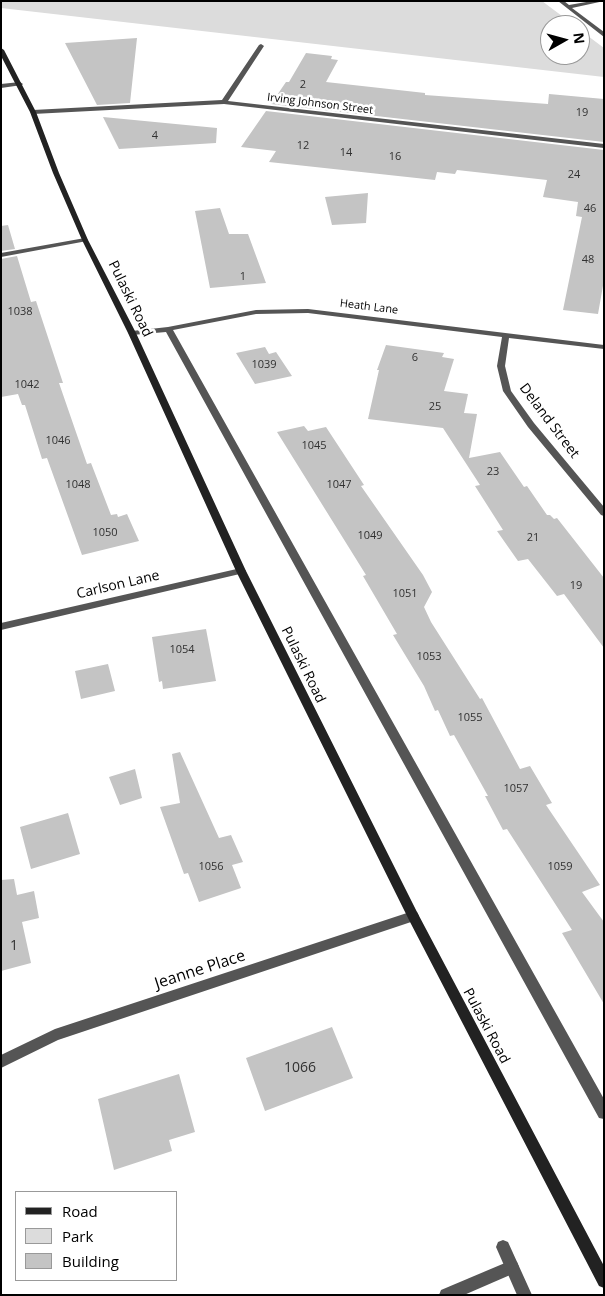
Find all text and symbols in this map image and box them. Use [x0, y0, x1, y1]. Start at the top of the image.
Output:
north arrow [540, 15, 590, 65]
text: N [569, 31, 590, 45]
house number: 2 [300, 78, 306, 92]
street label: Irving Johnson Street [266, 91, 374, 117]
house number: 19 [576, 106, 588, 120]
house number: 4 [152, 129, 158, 143]
house number: 12 [297, 139, 309, 153]
house number: 14 [340, 146, 352, 160]
house number: 16 [389, 150, 401, 164]
house number: 24 [568, 168, 580, 182]
house number: 46 [584, 202, 596, 216]
house number: 48 [582, 253, 594, 267]
street label: Pulaski Road [104, 258, 156, 340]
house number: 1 [240, 270, 246, 284]
street label: Heath Lane [339, 297, 399, 317]
house number: 1038 [7, 305, 33, 319]
house number: 6 [412, 351, 418, 365]
house number: 1039 [251, 358, 277, 372]
house number: 1042 [14, 378, 40, 392]
street label: Deland Street [515, 380, 583, 462]
house number: 25 [429, 400, 441, 414]
house number: 1046 [45, 434, 71, 448]
house number: 1045 [301, 439, 327, 453]
house number: 23 [487, 465, 499, 479]
house number: 1048 [65, 478, 91, 492]
house number: 1047 [326, 478, 352, 492]
house number: 1050 [92, 526, 118, 540]
house number: 1049 [357, 529, 383, 543]
house number: 21 [527, 531, 539, 545]
street label: Carlson Lane [75, 567, 161, 603]
house number: 19 [570, 579, 582, 593]
house number: 1051 [392, 587, 418, 601]
street label: Pulaski Road [277, 624, 329, 706]
house number: 1054 [169, 643, 195, 657]
house number: 1053 [416, 650, 442, 664]
house number: 1055 [457, 711, 483, 725]
house number: 1057 [503, 782, 529, 796]
house number: 1056 [198, 860, 224, 874]
house number: 1059 [547, 860, 573, 874]
house number: 1 [10, 938, 18, 954]
street label: Jeanne Place [152, 946, 248, 994]
street label: Pulaski Road [459, 985, 513, 1067]
house number: 1066 [284, 1060, 316, 1076]
legend [15, 1191, 178, 1281]
text: Road [62, 1201, 98, 1221]
text: Park [62, 1226, 93, 1246]
text: Building [62, 1251, 119, 1271]

